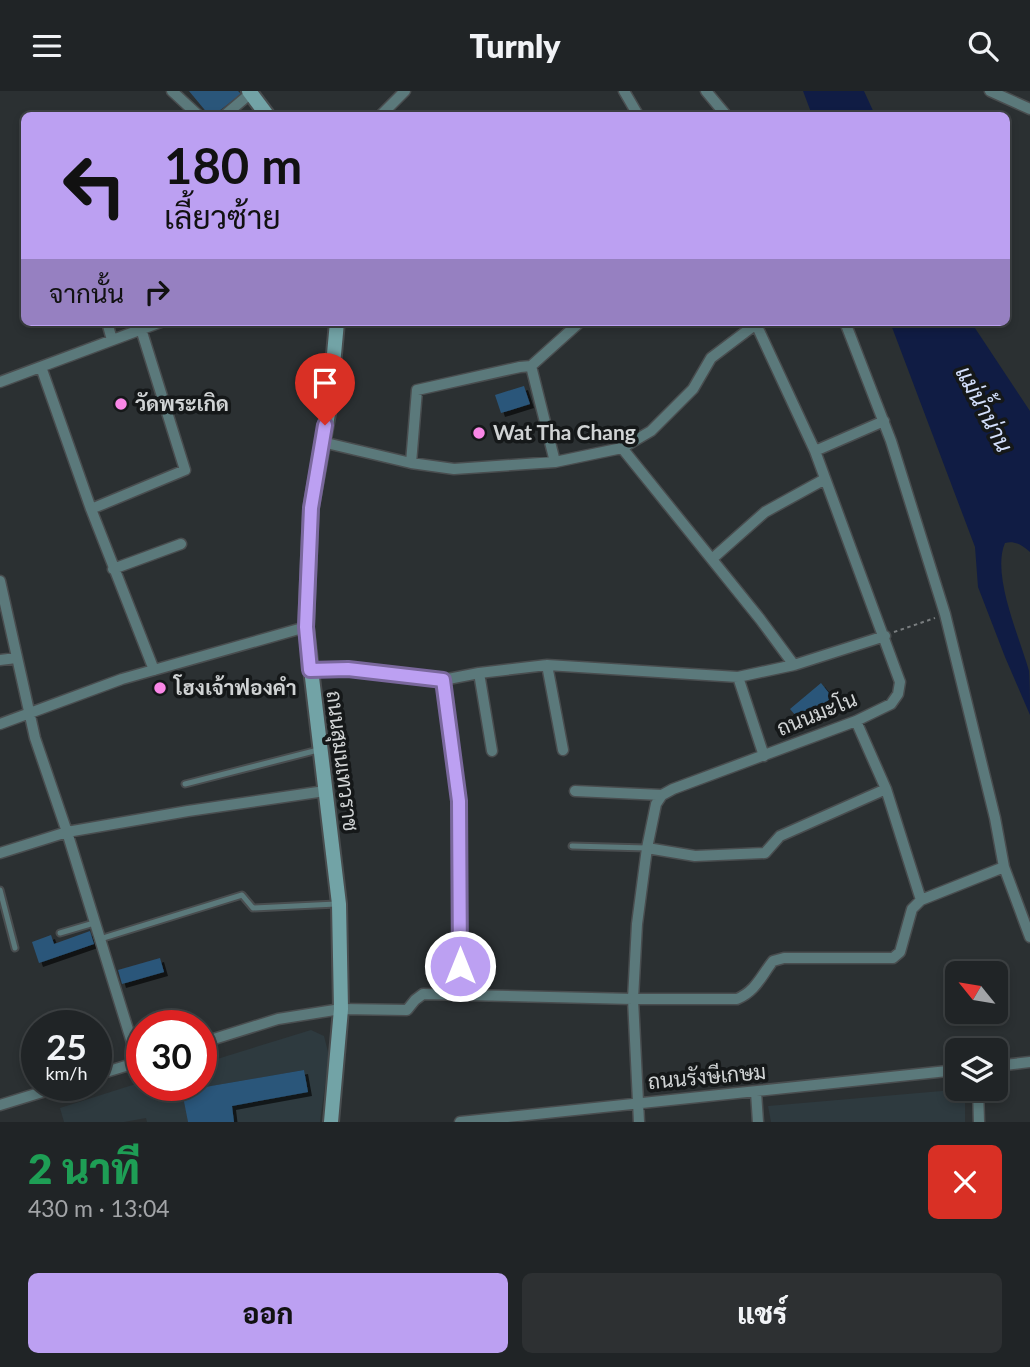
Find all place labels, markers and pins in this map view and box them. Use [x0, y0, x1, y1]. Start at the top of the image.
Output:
pin [295, 353, 355, 425]
place label: วัดพระเกิด [135, 390, 229, 415]
marker: วัดพระเกิด [113, 396, 129, 412]
place label: Wat Tha Chang [493, 419, 636, 444]
marker: Wat Tha Chang [471, 425, 487, 441]
place label: โฮงเจ้าฟองคำ [172, 674, 297, 699]
marker: โฮงเจ้าฟองคำ [152, 680, 168, 696]

